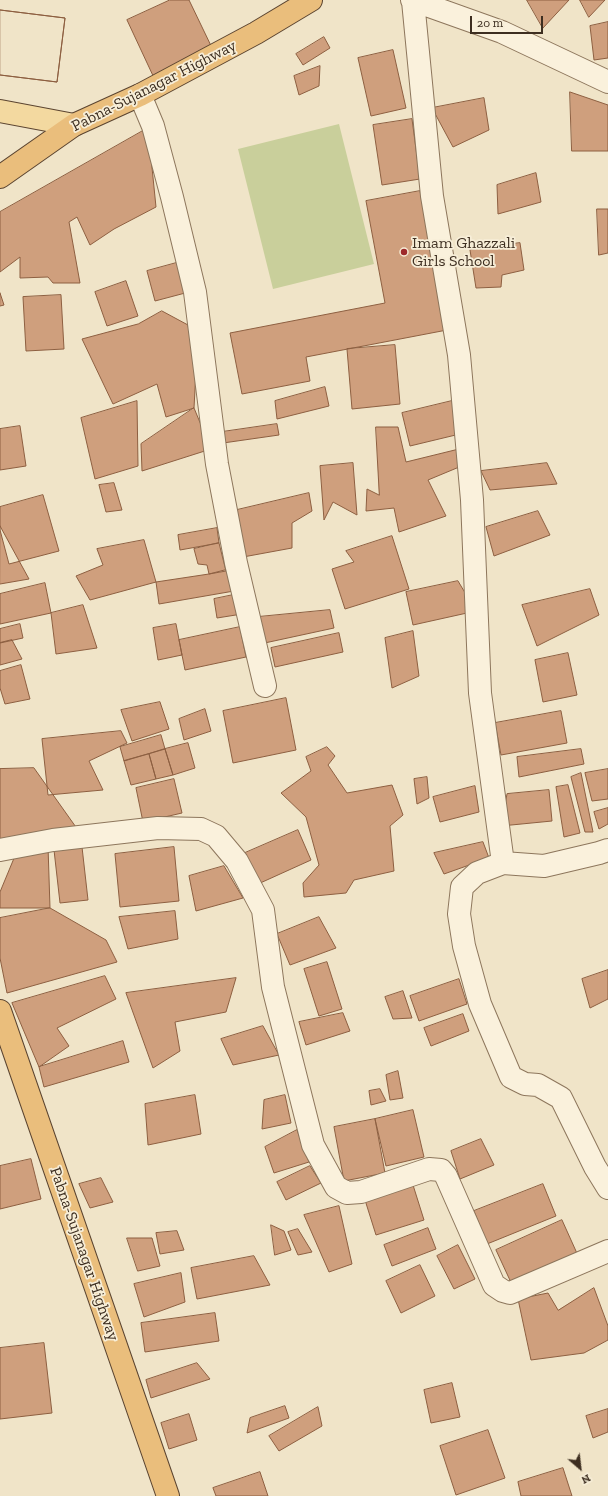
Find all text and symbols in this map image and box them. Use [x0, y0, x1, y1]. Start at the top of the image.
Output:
scale bar [472, 8, 545, 34]
text: 20 m [477, 16, 503, 30]
street label: Pabna-Sujanagar Highway [68, 36, 240, 136]
place label: Imam Ghazzali Girls School [412, 233, 515, 271]
marker: Imam Ghazzali Girls School [399, 247, 409, 257]
street label: Pabna-Sujanagar Highway [45, 1165, 123, 1343]
north arrow [560, 1448, 600, 1488]
text: N [579, 1471, 593, 1487]

